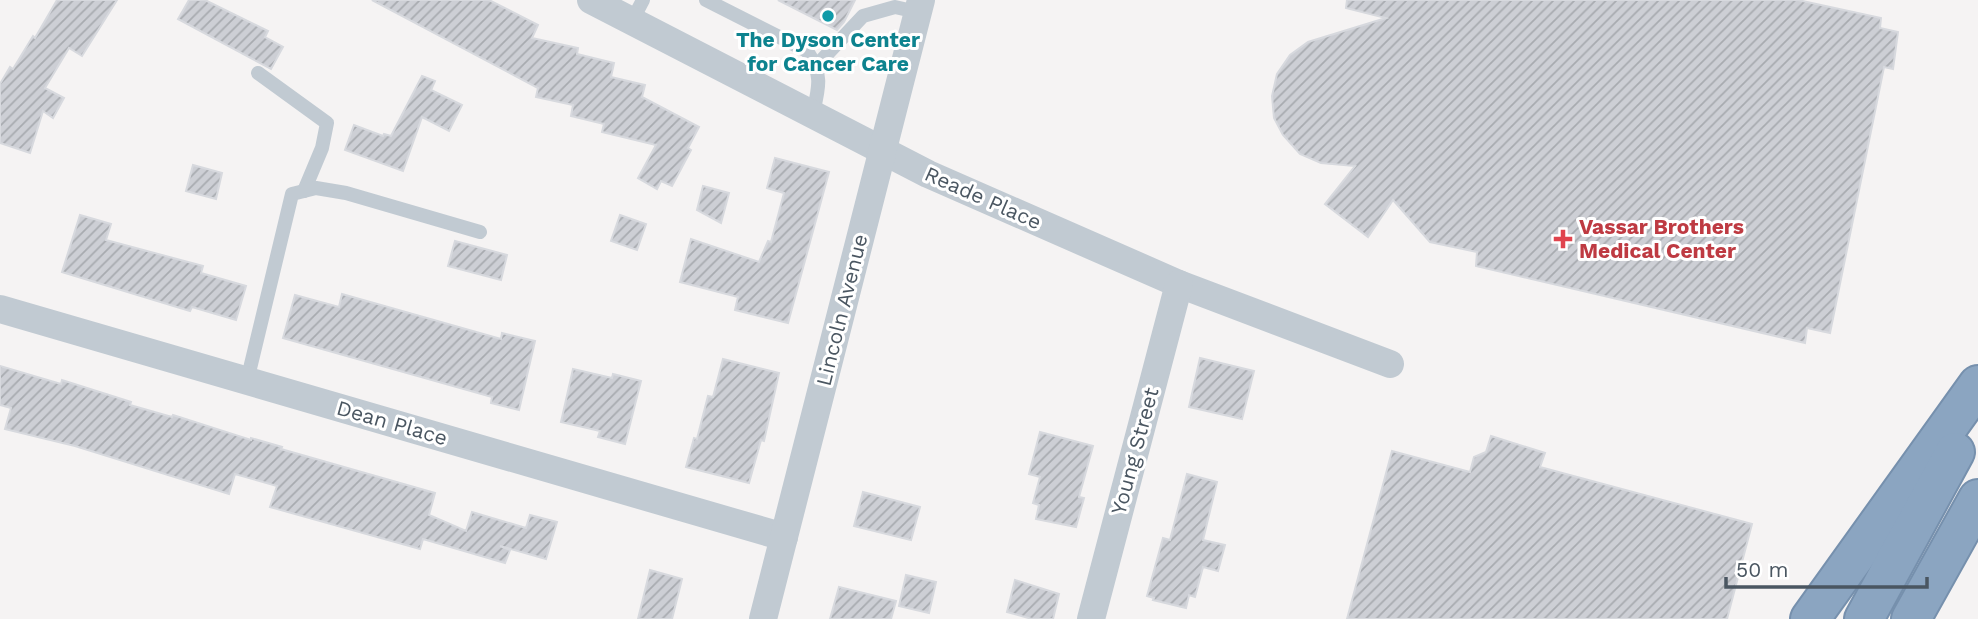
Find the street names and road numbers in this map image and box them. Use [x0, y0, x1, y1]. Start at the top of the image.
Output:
street label: Reade Place [921, 161, 1045, 234]
street label: Lincoln Avenue [811, 231, 872, 388]
street label: Young Street [1106, 384, 1164, 517]
street label: Dean Place [334, 395, 451, 450]

